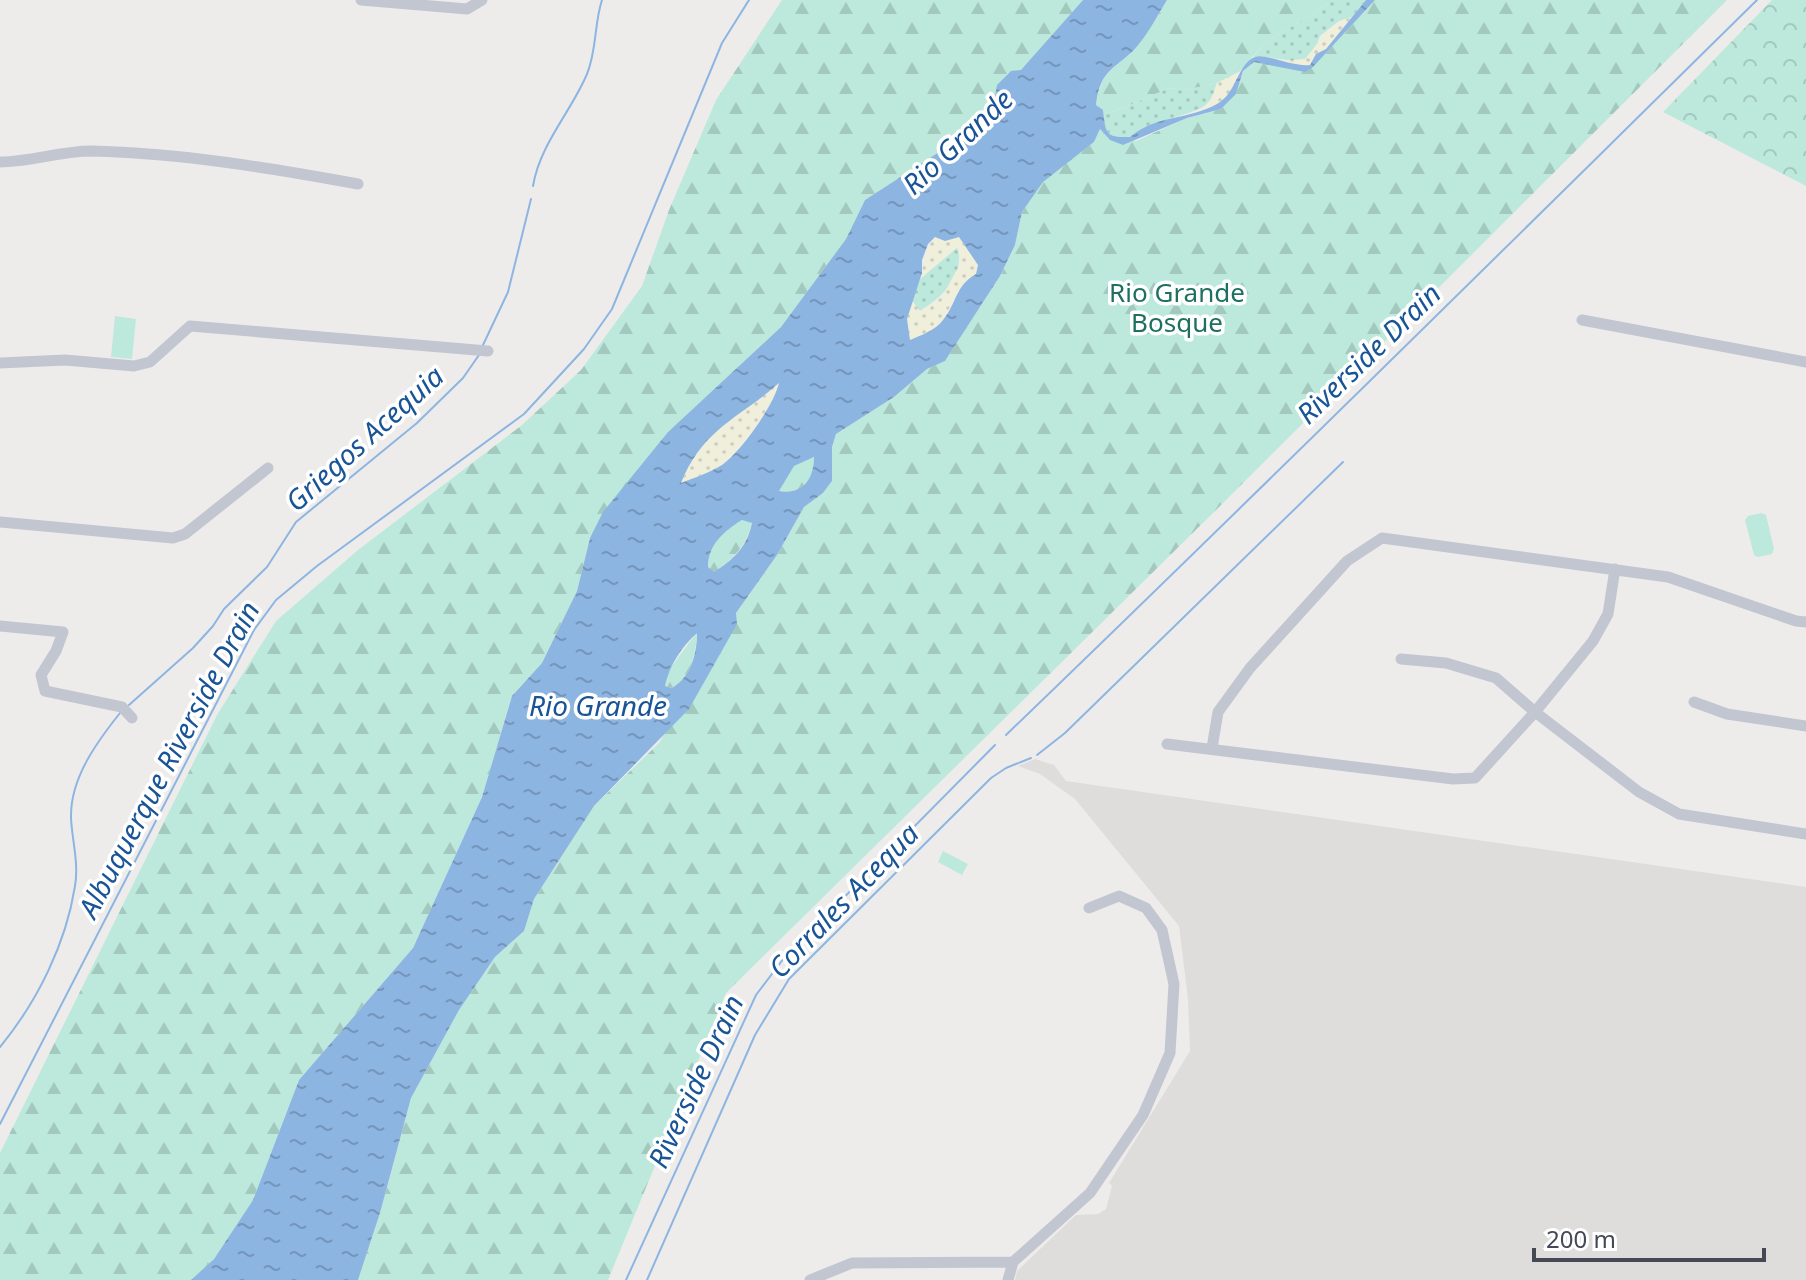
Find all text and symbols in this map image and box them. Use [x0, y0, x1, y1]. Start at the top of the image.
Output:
water label: Rio Grande [894, 80, 1021, 202]
park label: Rio Grande Bosque [1109, 274, 1245, 340]
water label: Riverside Drain [1288, 274, 1448, 432]
water label: Griegos Acequia [277, 357, 451, 519]
water label: Albuquerque Riverside Drain [67, 594, 268, 925]
water label: Rio Grande [529, 686, 667, 724]
water label: Corrales Acequa [759, 814, 927, 986]
water label: Riverside Drain [638, 988, 752, 1174]
scale bar [1534, 1212, 1764, 1262]
text: 200 m [1546, 1222, 1616, 1255]

